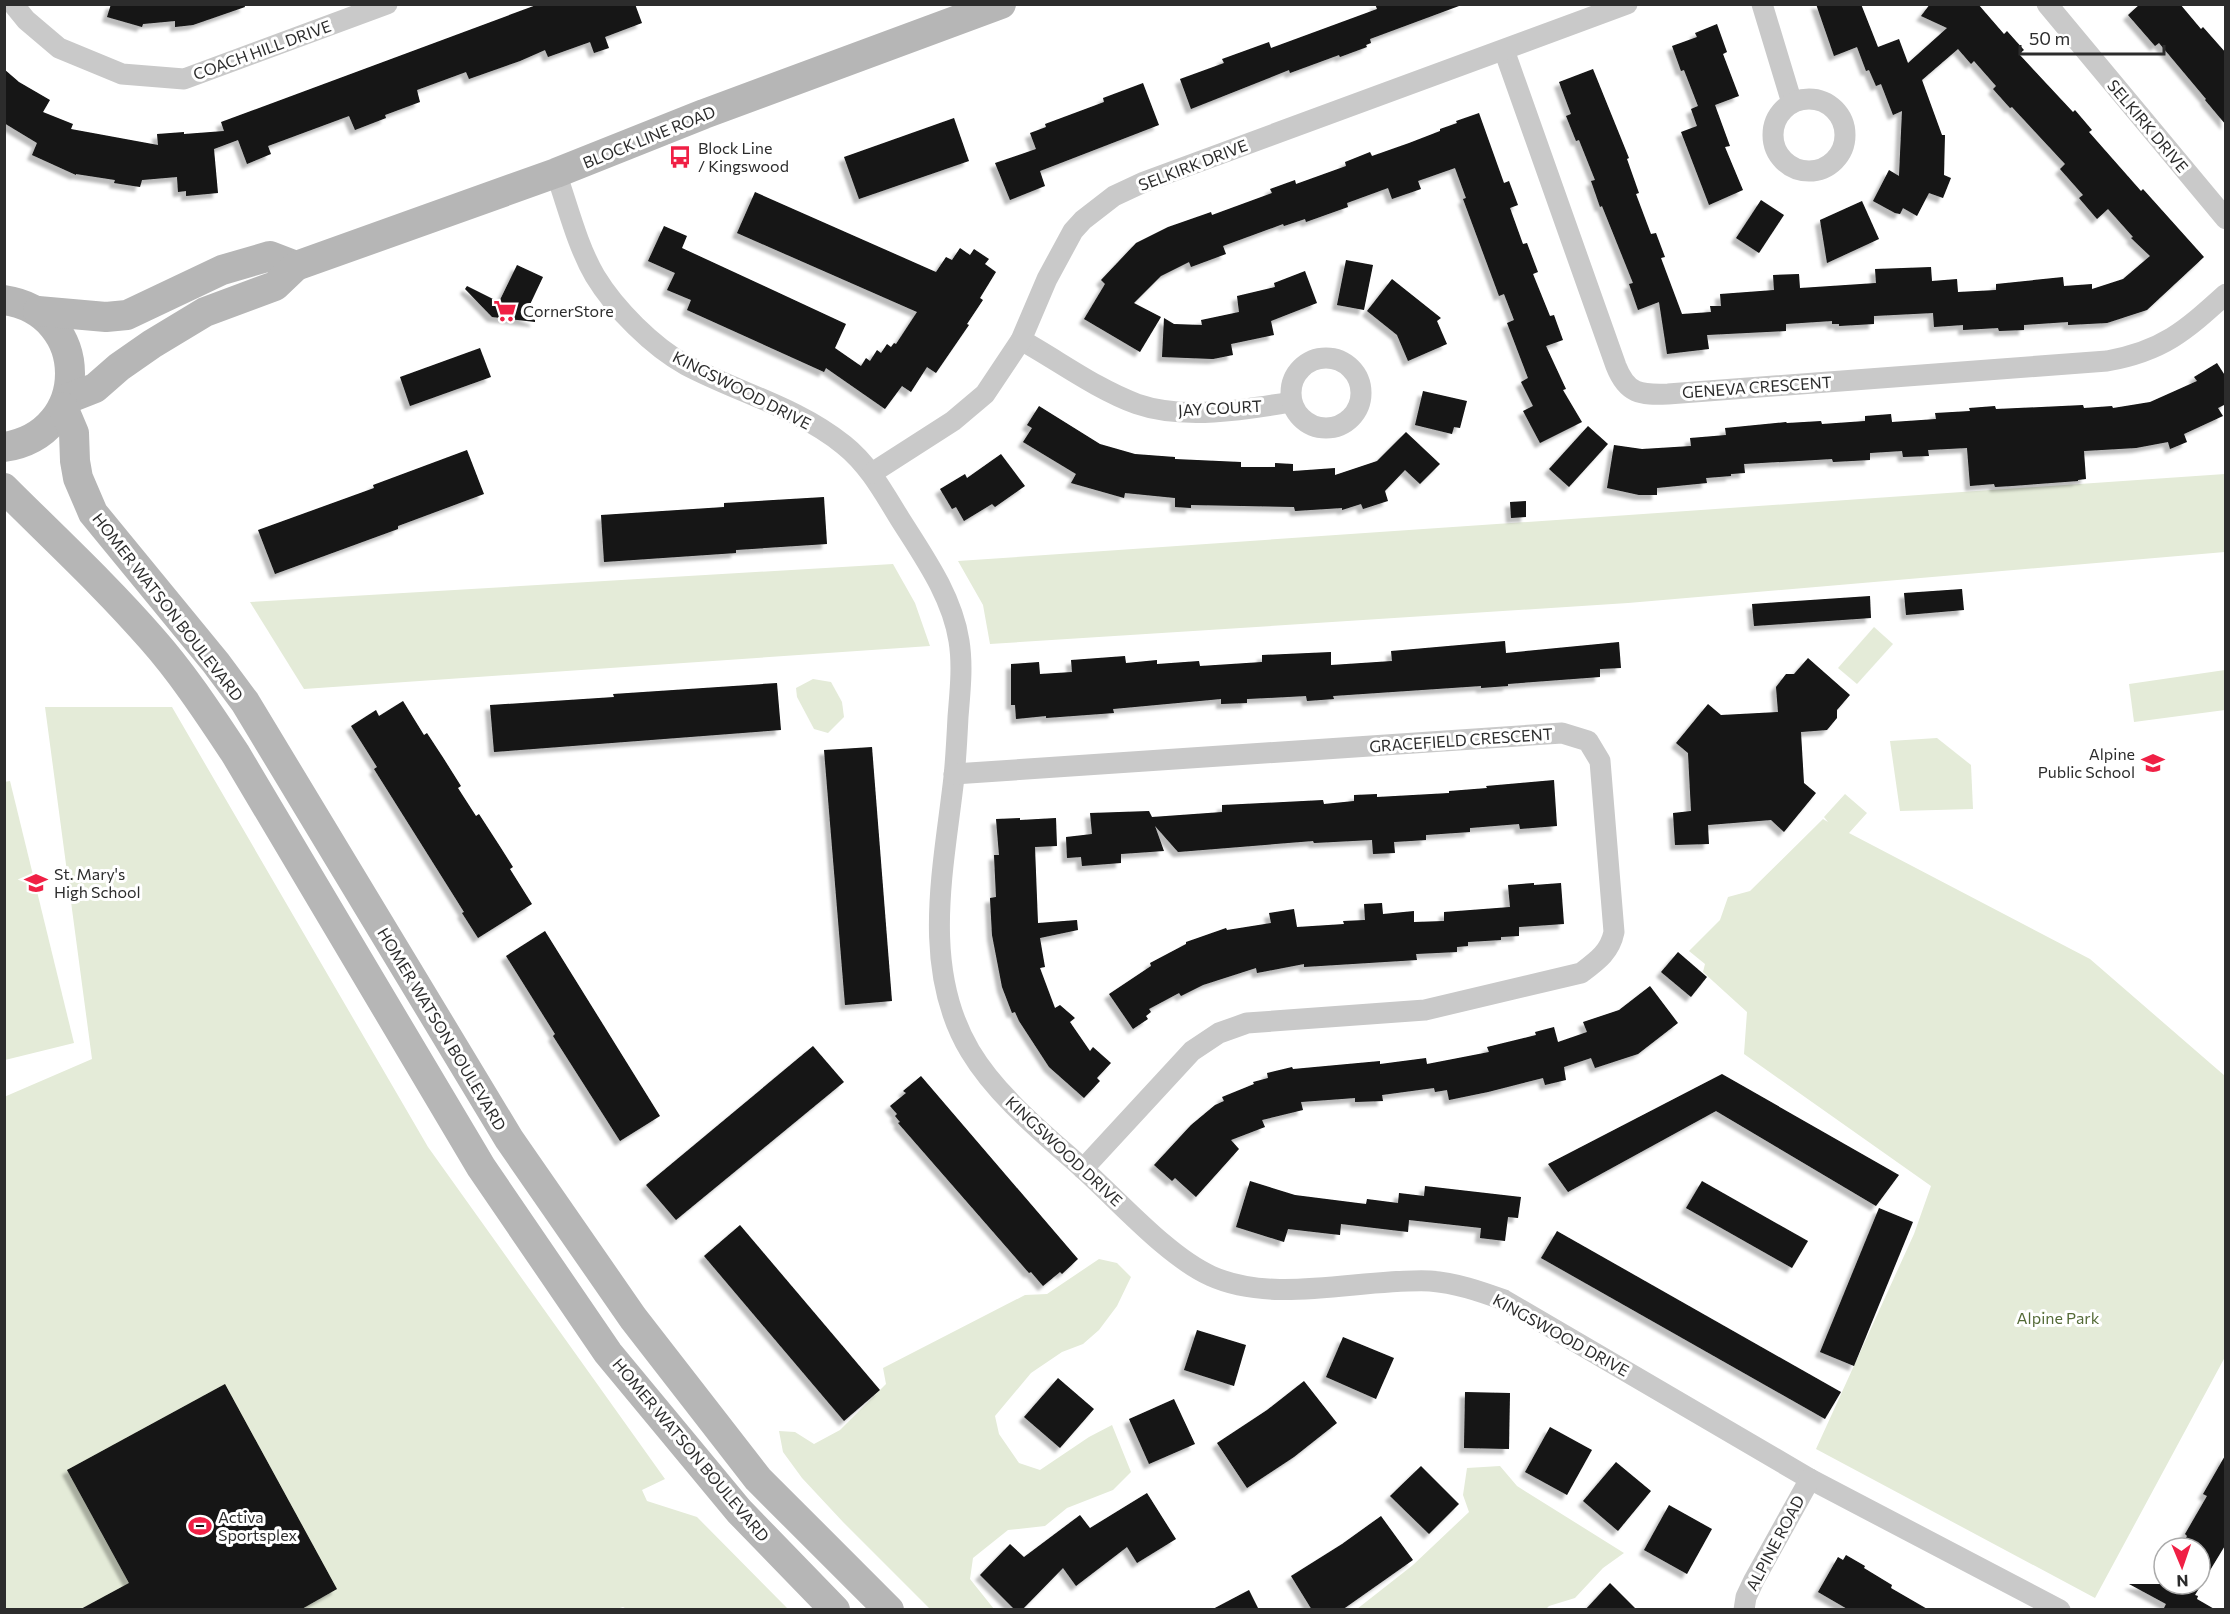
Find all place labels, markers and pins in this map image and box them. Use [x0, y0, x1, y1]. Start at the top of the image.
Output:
place label: Block Line / Kingswood [698, 138, 789, 175]
bus stop icon: Block Line / Kingswood [667, 144, 693, 170]
supermarket icon: CornerStore [492, 298, 518, 324]
place label: CornerStore [523, 301, 614, 320]
place label: Alpine Public School [2038, 744, 2135, 781]
school or university icon: Alpine Public School [2140, 750, 2166, 776]
place label: St. Mary's High School [54, 864, 141, 901]
school or university icon: St. Mary's High School [23, 870, 49, 896]
place label: Activa Sportsplex [218, 1507, 298, 1544]
sports icon: Activa Sportsplex [187, 1513, 213, 1539]

